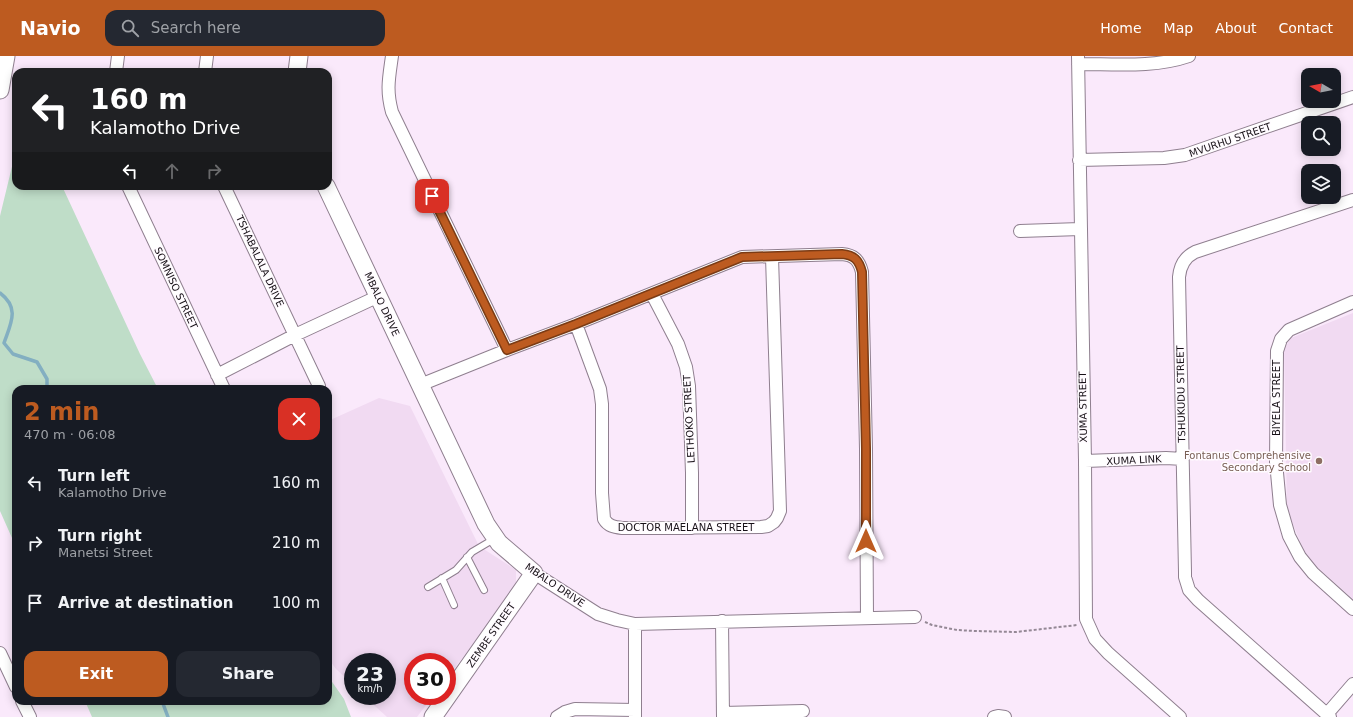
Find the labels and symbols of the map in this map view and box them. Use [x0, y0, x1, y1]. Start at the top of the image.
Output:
north arrow [1301, 68, 1341, 108]
street label: MVURHU STREET [1188, 121, 1273, 159]
pin [415, 179, 449, 213]
street label: TSHABALALA DRIVE [234, 213, 286, 309]
street label: SOMNISO STREET [152, 245, 200, 331]
street label: MBALO DRIVE [362, 270, 402, 338]
street label: TSHUKUDU STREET [1175, 344, 1187, 444]
street label: BIYELA STREET [1271, 359, 1282, 436]
street label: XUMA STREET [1077, 371, 1089, 443]
street label: LETHOKO STREET [681, 374, 697, 464]
place label: Fontanus Comprehensive Secondary School [1184, 450, 1311, 473]
street label: XUMA LINK [1106, 453, 1162, 467]
marker: Fontanus Comprehensive Secondary School [1314, 456, 1324, 466]
position arrow [845, 520, 887, 562]
street label: DOCTOR MAELANA STREET [618, 522, 755, 533]
street label: MBALO DRIVE [523, 561, 587, 609]
street label: ZEMBE STREET [465, 600, 518, 669]
speed limit sign: 30 [404, 653, 456, 705]

